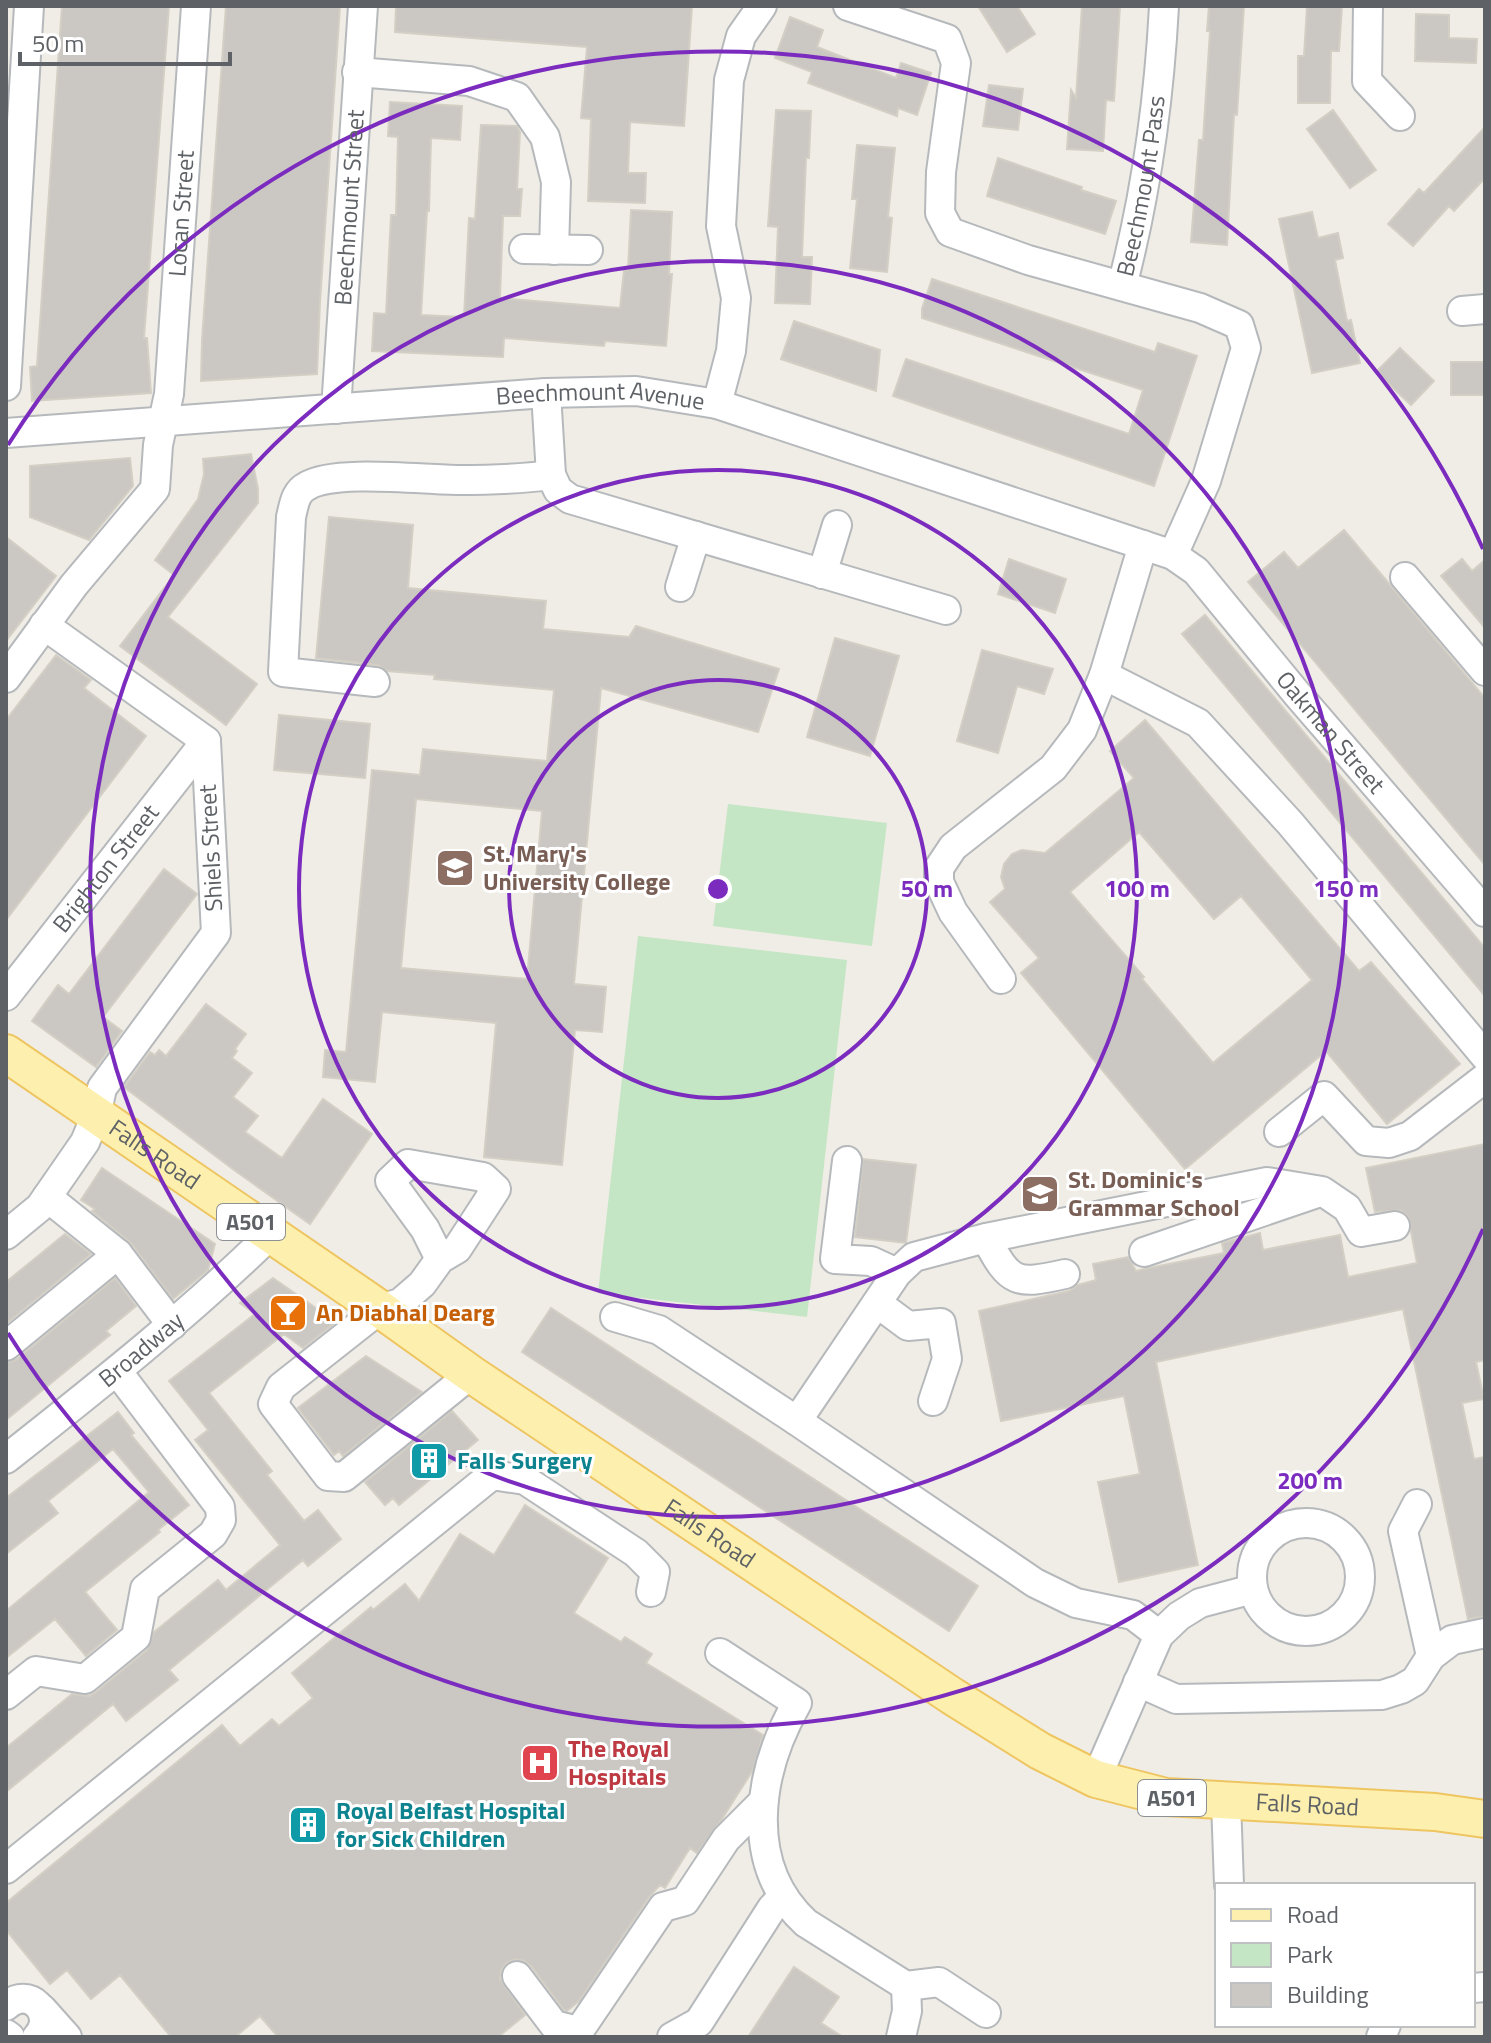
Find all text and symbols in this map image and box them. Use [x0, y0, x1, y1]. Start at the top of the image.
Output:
scale bar [20, 16, 230, 66]
text: 50 m [32, 25, 84, 61]
street label: Beechmount Pass [1106, 94, 1174, 280]
street label: Beechmount Street [324, 108, 373, 307]
street label: Locan Street [158, 148, 203, 278]
street label: Beechmount Avenue [494, 371, 707, 419]
street label: Oakman Street [1268, 663, 1395, 802]
street label: Shiels Street [189, 783, 231, 912]
street label: Brighton Street [43, 795, 167, 940]
place label: St. Mary's University College [483, 835, 670, 899]
school or university icon: St. Mary's University College [434, 847, 476, 889]
text: 50 m [901, 870, 953, 906]
text: 100 m [1104, 870, 1170, 906]
text: 150 m [1313, 870, 1379, 906]
centre of rings [704, 875, 732, 903]
street label: Falls Road [102, 1110, 208, 1198]
place label: St. Dominic's Grammar School [1068, 1161, 1240, 1225]
school or university icon: St. Dominic's Grammar School [1019, 1173, 1061, 1215]
road number: A501 [217, 1204, 285, 1240]
bar icon: An Diabhal Dearg [267, 1292, 309, 1334]
place label: An Diabhal Dearg [316, 1294, 495, 1330]
street label: Broadway [90, 1302, 192, 1395]
building icon: Falls Surgery [408, 1440, 450, 1482]
place label: Falls Surgery [457, 1442, 592, 1478]
text: 200 m [1277, 1462, 1343, 1498]
street label: Falls Road [657, 1489, 763, 1577]
place label: The Royal Hospitals [568, 1730, 669, 1794]
hospital icon: The Royal Hospitals [519, 1742, 561, 1784]
road number: A501 [1138, 1780, 1206, 1816]
street label: Falls Road [1255, 1783, 1360, 1825]
place label: Royal Belfast Hospital for Sick Children [336, 1792, 566, 1856]
building icon: Royal Belfast Hospital for Sick Children [287, 1804, 329, 1846]
legend [1215, 1883, 1475, 2027]
text: Road [1287, 1896, 1339, 1932]
text: Park [1287, 1936, 1333, 1972]
text: Building [1287, 1976, 1369, 2012]

